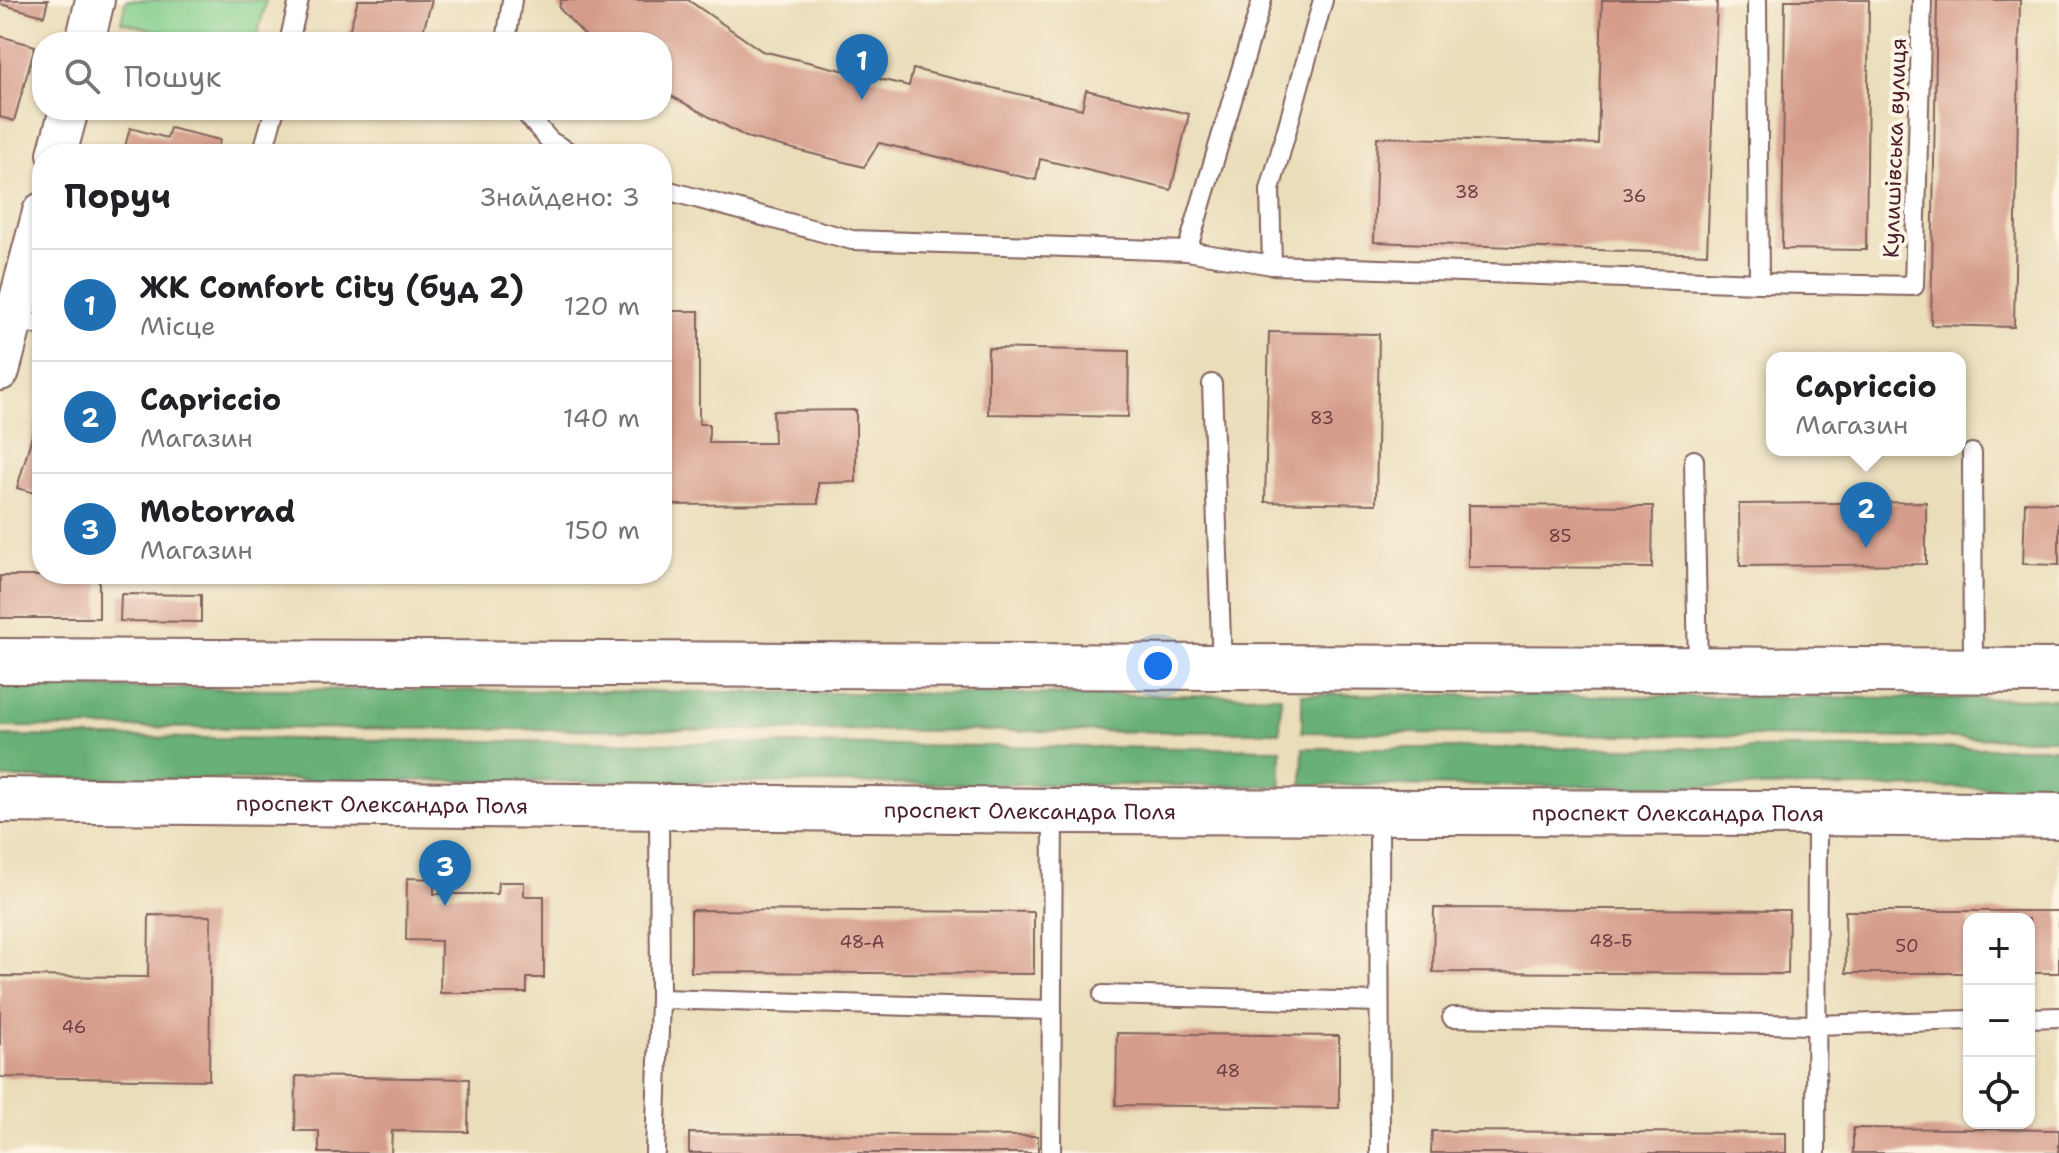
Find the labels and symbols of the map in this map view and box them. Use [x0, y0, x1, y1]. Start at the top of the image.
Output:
pin: 1 [836, 34, 888, 100]
street label: Кулишівська вулиця [1876, 38, 1913, 259]
house number: 38 [1455, 180, 1479, 204]
house number: 36 [1622, 184, 1646, 208]
house number: 83 [1310, 406, 1334, 430]
pin: 2 [1840, 482, 1892, 548]
house number: 85 [1548, 524, 1572, 548]
your location [1138, 646, 1178, 686]
street label: проспект Олександра Поля [236, 788, 528, 821]
street label: проспект Олександра Поля [884, 795, 1176, 826]
street label: проспект Олександра Поля [1532, 798, 1824, 828]
pin: 3 [419, 840, 471, 906]
house number: 48-Б [1589, 929, 1633, 953]
house number: 48-А [840, 930, 884, 954]
house number: 50 [1895, 934, 1919, 958]
house number: 46 [62, 1015, 86, 1039]
house number: 48 [1216, 1059, 1240, 1083]

